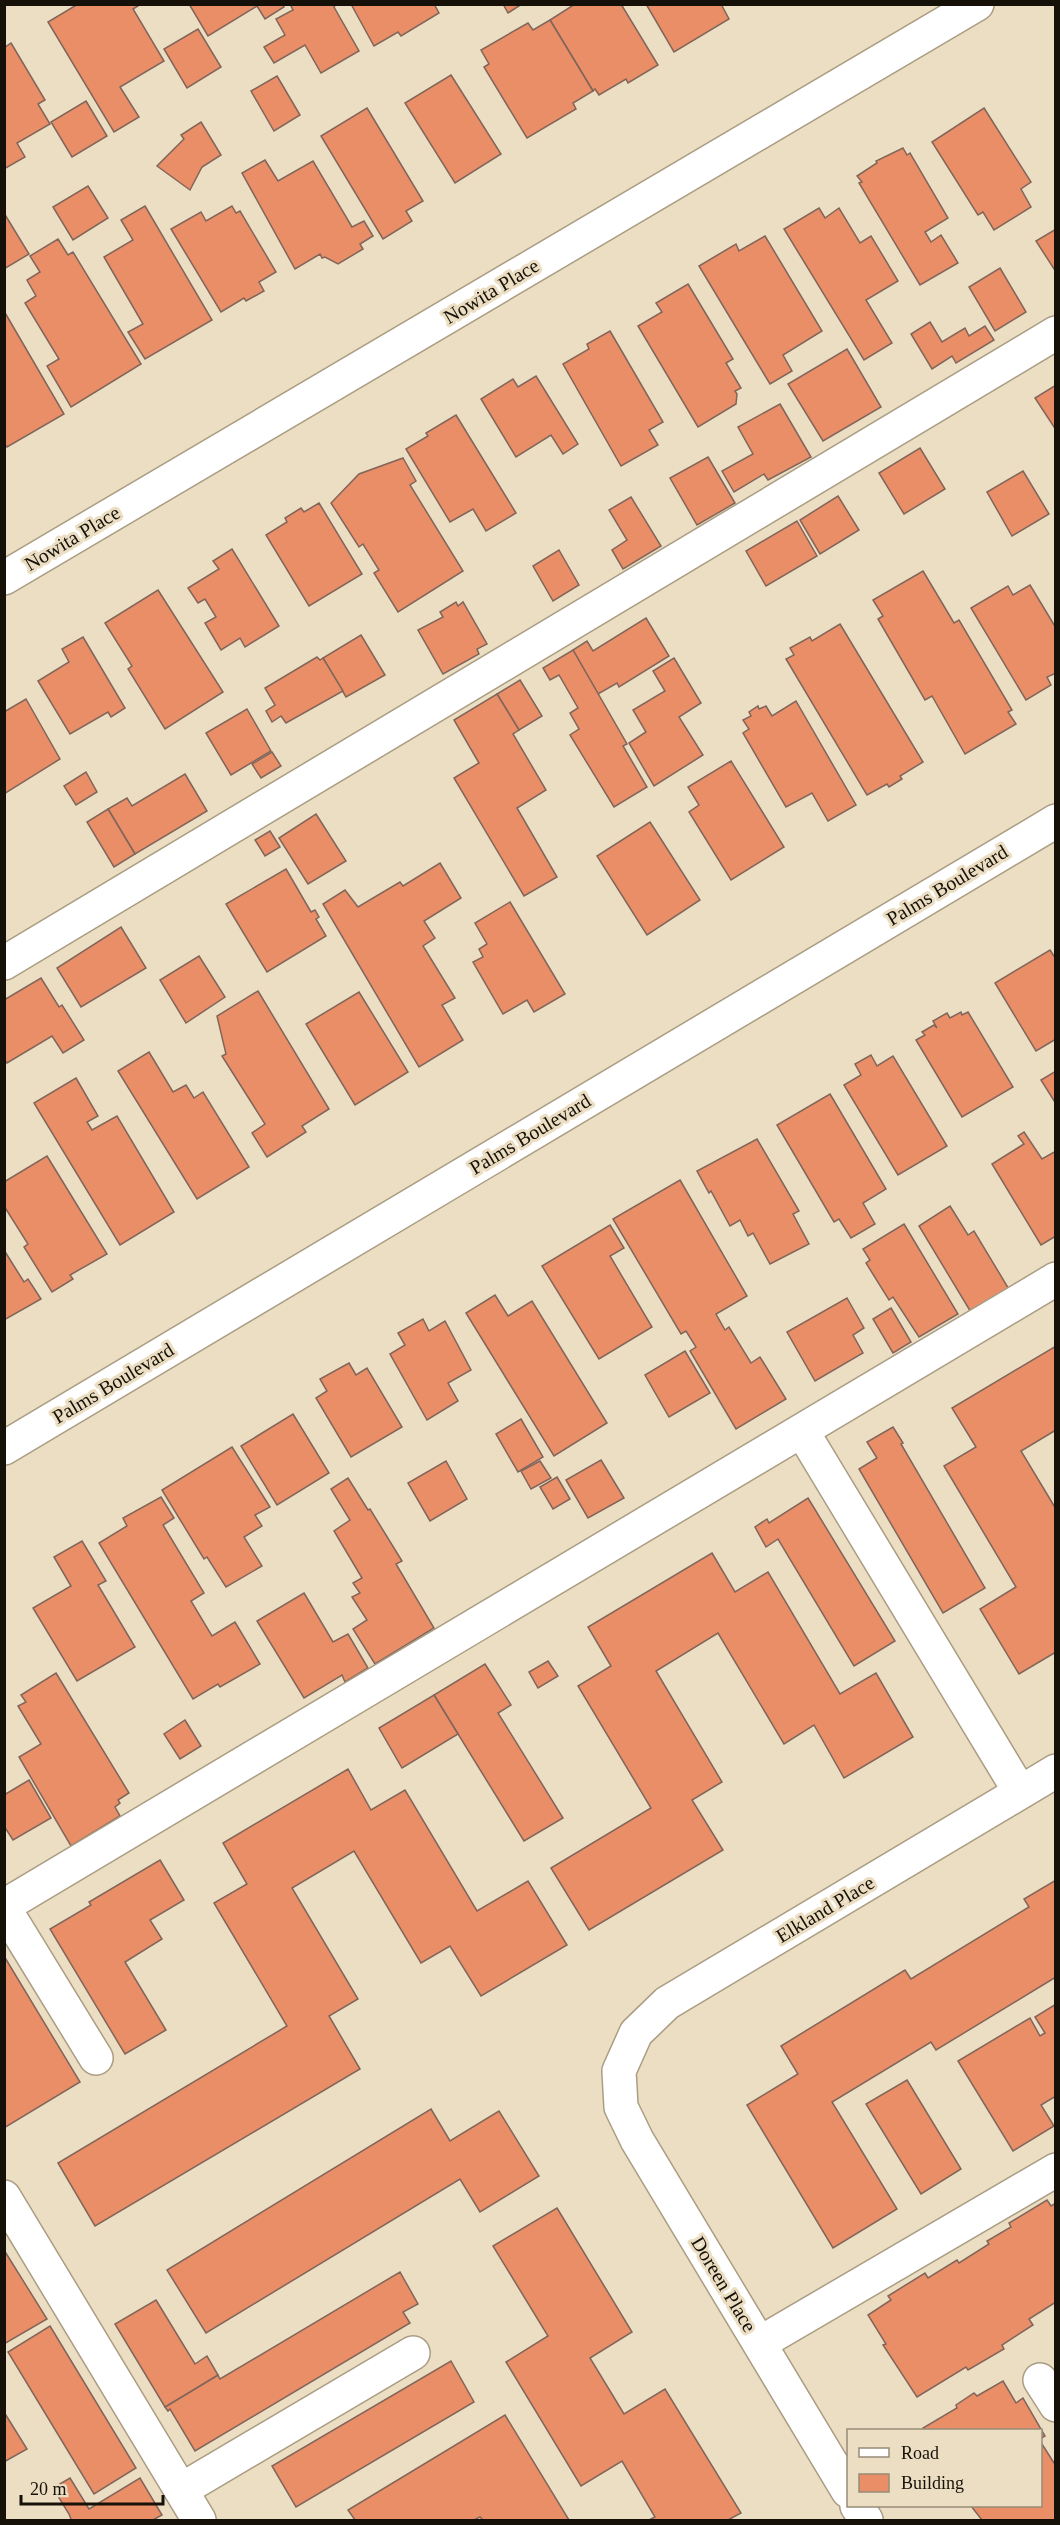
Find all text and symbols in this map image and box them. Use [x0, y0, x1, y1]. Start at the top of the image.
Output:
street label: Nowita Place [439, 254, 543, 328]
street label: Nowita Place [20, 501, 124, 575]
street label: Palms Boulevard [883, 840, 1011, 930]
street label: Palms Boulevard [466, 1089, 594, 1179]
street label: Palms Boulevard [49, 1338, 177, 1428]
street label: Elkland Place [772, 1871, 878, 1947]
street label: Doreen Place [687, 2232, 761, 2336]
legend [847, 2429, 1042, 2507]
text: Road [901, 2443, 939, 2463]
scale bar [21, 2468, 164, 2506]
text: Building [901, 2473, 964, 2493]
text: 20 m [30, 2479, 67, 2499]

